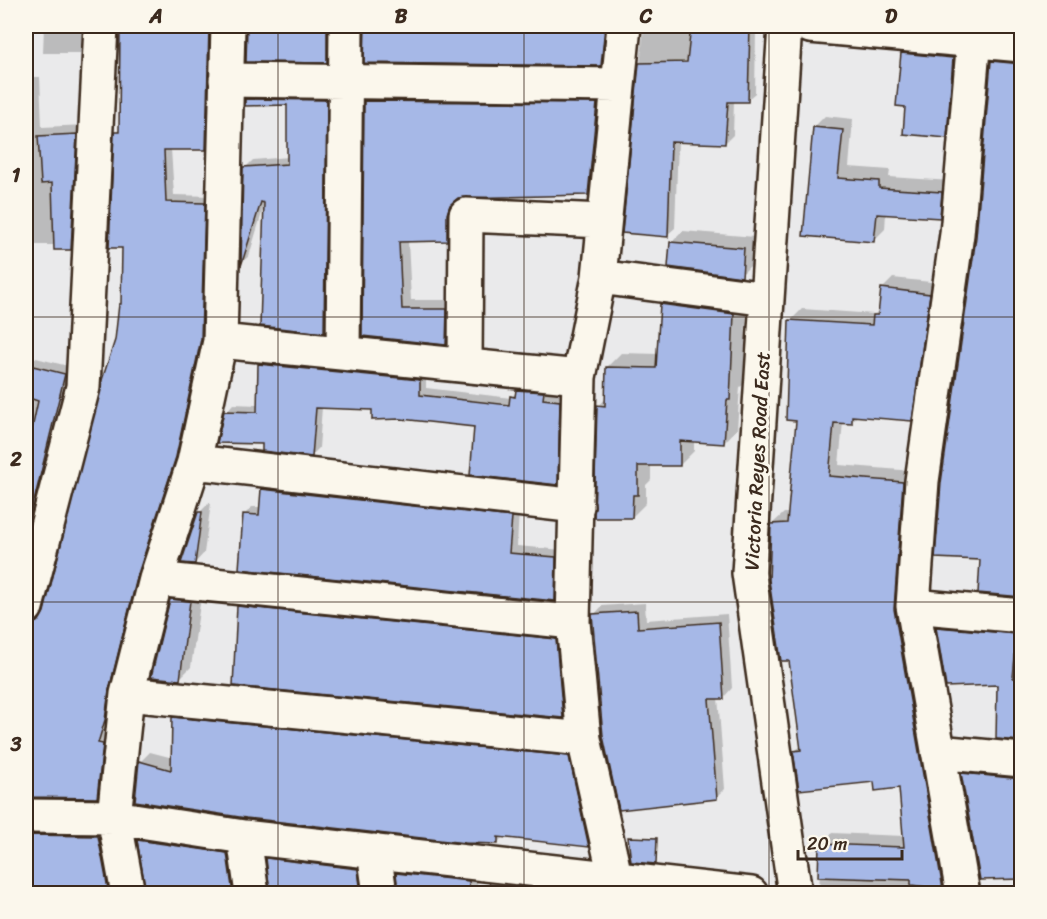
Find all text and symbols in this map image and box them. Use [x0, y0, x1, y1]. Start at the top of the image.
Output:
text: A [148, 0, 163, 34]
text: B [395, 0, 408, 34]
text: C [639, 0, 653, 34]
text: D [885, 0, 898, 34]
text: 1 [12, 158, 21, 193]
street label: Victoria Reyes Road East [734, 350, 781, 571]
text: 2 [9, 442, 22, 477]
text: 3 [10, 727, 22, 762]
scale bar [798, 823, 902, 861]
text: 20 m [807, 828, 847, 860]

